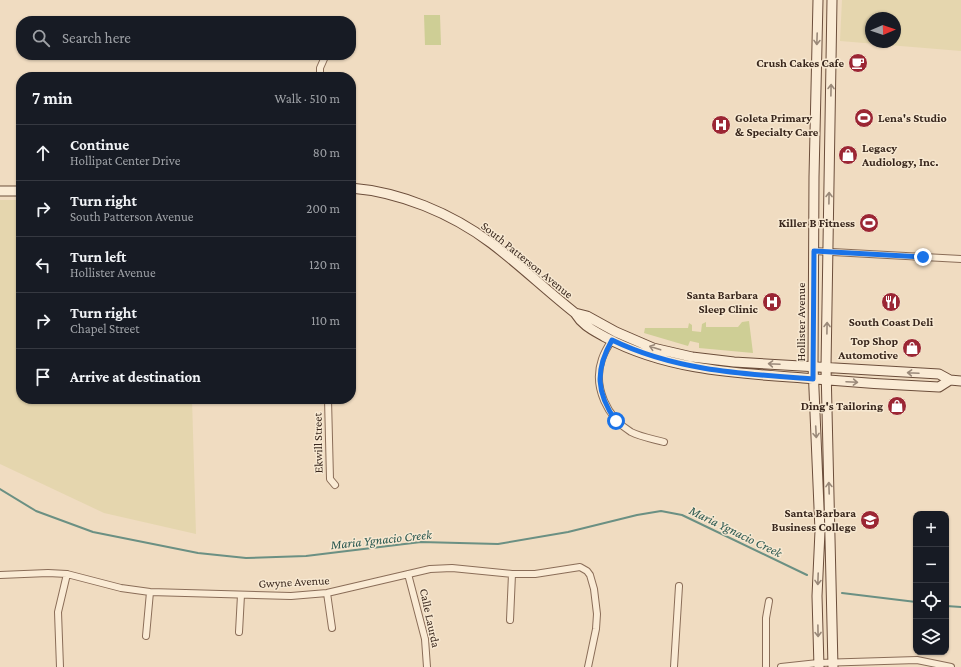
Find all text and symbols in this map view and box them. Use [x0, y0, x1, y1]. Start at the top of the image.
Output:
north arrow [865, 12, 901, 48]
search box [16, 16, 356, 60]
icon: search [30, 27, 52, 49]
text: Search here [62, 30, 131, 46]
one-way arrow [814, 32, 821, 45]
cafe icon: Crush Cakes Cafe [847, 52, 869, 74]
place label: Crush Cakes Cafe [756, 56, 844, 70]
one-way arrow [827, 84, 835, 97]
text: 7 min [32, 89, 73, 108]
text: Walk · 510 m [274, 91, 340, 106]
sports icon: Lena's Studio [853, 107, 875, 129]
place label: Goleta Primary & Specialty Care [735, 111, 819, 139]
place label: Lena's Studio [878, 111, 947, 125]
hospital icon: Goleta Primary & Specialty Care [710, 114, 732, 136]
text: Continue [70, 137, 129, 153]
place label: Legacy Audiology, Inc. [861, 141, 939, 169]
icon: ahead [32, 142, 54, 164]
shop icon: Legacy Audiology, Inc. [837, 144, 859, 166]
text: 80 m [313, 145, 340, 160]
text: Hollipat Center Drive [70, 153, 180, 168]
one-way arrow [825, 192, 832, 205]
text: Turn right [70, 193, 137, 209]
icon: right [32, 198, 54, 220]
text: 200 m [306, 201, 340, 216]
text: South Patterson Avenue [70, 209, 194, 224]
sports icon: Killer B Fitness [858, 212, 880, 234]
place label: Killer B Fitness [779, 216, 855, 230]
street label: South Patterson Avenue [478, 219, 576, 301]
route end [914, 248, 932, 266]
text: Turn left [70, 249, 126, 265]
icon: left [32, 254, 54, 276]
text: 120 m [309, 257, 340, 272]
text: Hollister Avenue [70, 265, 156, 280]
street label: Hollister Avenue [794, 282, 808, 362]
place label: Santa Barbara Sleep Clinic [686, 288, 759, 316]
hospital icon: Santa Barbara Sleep Clinic [761, 291, 783, 313]
restaurant icon: South Coast Deli [880, 291, 902, 313]
text: Turn right [70, 305, 137, 321]
icon: right [32, 310, 54, 332]
text: 110 m [311, 313, 340, 328]
place label: South Coast Deli [849, 315, 934, 329]
text: Chapel Street [70, 321, 140, 336]
one-way arrow [823, 322, 831, 335]
place label: Top Shop Automotive [837, 334, 898, 362]
shop icon: Top Shop Automotive [901, 337, 923, 359]
one-way arrow [649, 343, 661, 351]
one-way arrow [768, 360, 781, 367]
icon: arrive [32, 366, 54, 388]
text: Arrive at destination [70, 369, 201, 385]
one-way arrow [907, 369, 920, 376]
one-way arrow [845, 379, 858, 386]
shop icon: Ding's Tailoring [886, 395, 908, 417]
place label: Ding's Tailoring [801, 399, 883, 413]
street label: Ekwill Street [310, 411, 326, 473]
route start [607, 412, 625, 430]
one-way arrow [812, 425, 819, 438]
one-way arrow [826, 482, 833, 495]
water label: Maria Ygnacio Creek [686, 502, 786, 561]
place label: Santa Barbara Business College [772, 506, 856, 534]
school or university icon: Santa Barbara Business College [859, 509, 881, 531]
map controls [913, 511, 949, 655]
button: + [913, 511, 949, 547]
water label: Maria Ygnacio Creek [329, 527, 434, 552]
button: − [913, 547, 949, 583]
one-way arrow [814, 572, 822, 585]
street label: Gwyne Avenue [258, 573, 330, 591]
button: locate [913, 583, 949, 619]
street label: Calle Laurda [417, 587, 443, 649]
button: layers [913, 619, 949, 655]
one-way arrow [814, 624, 822, 637]

